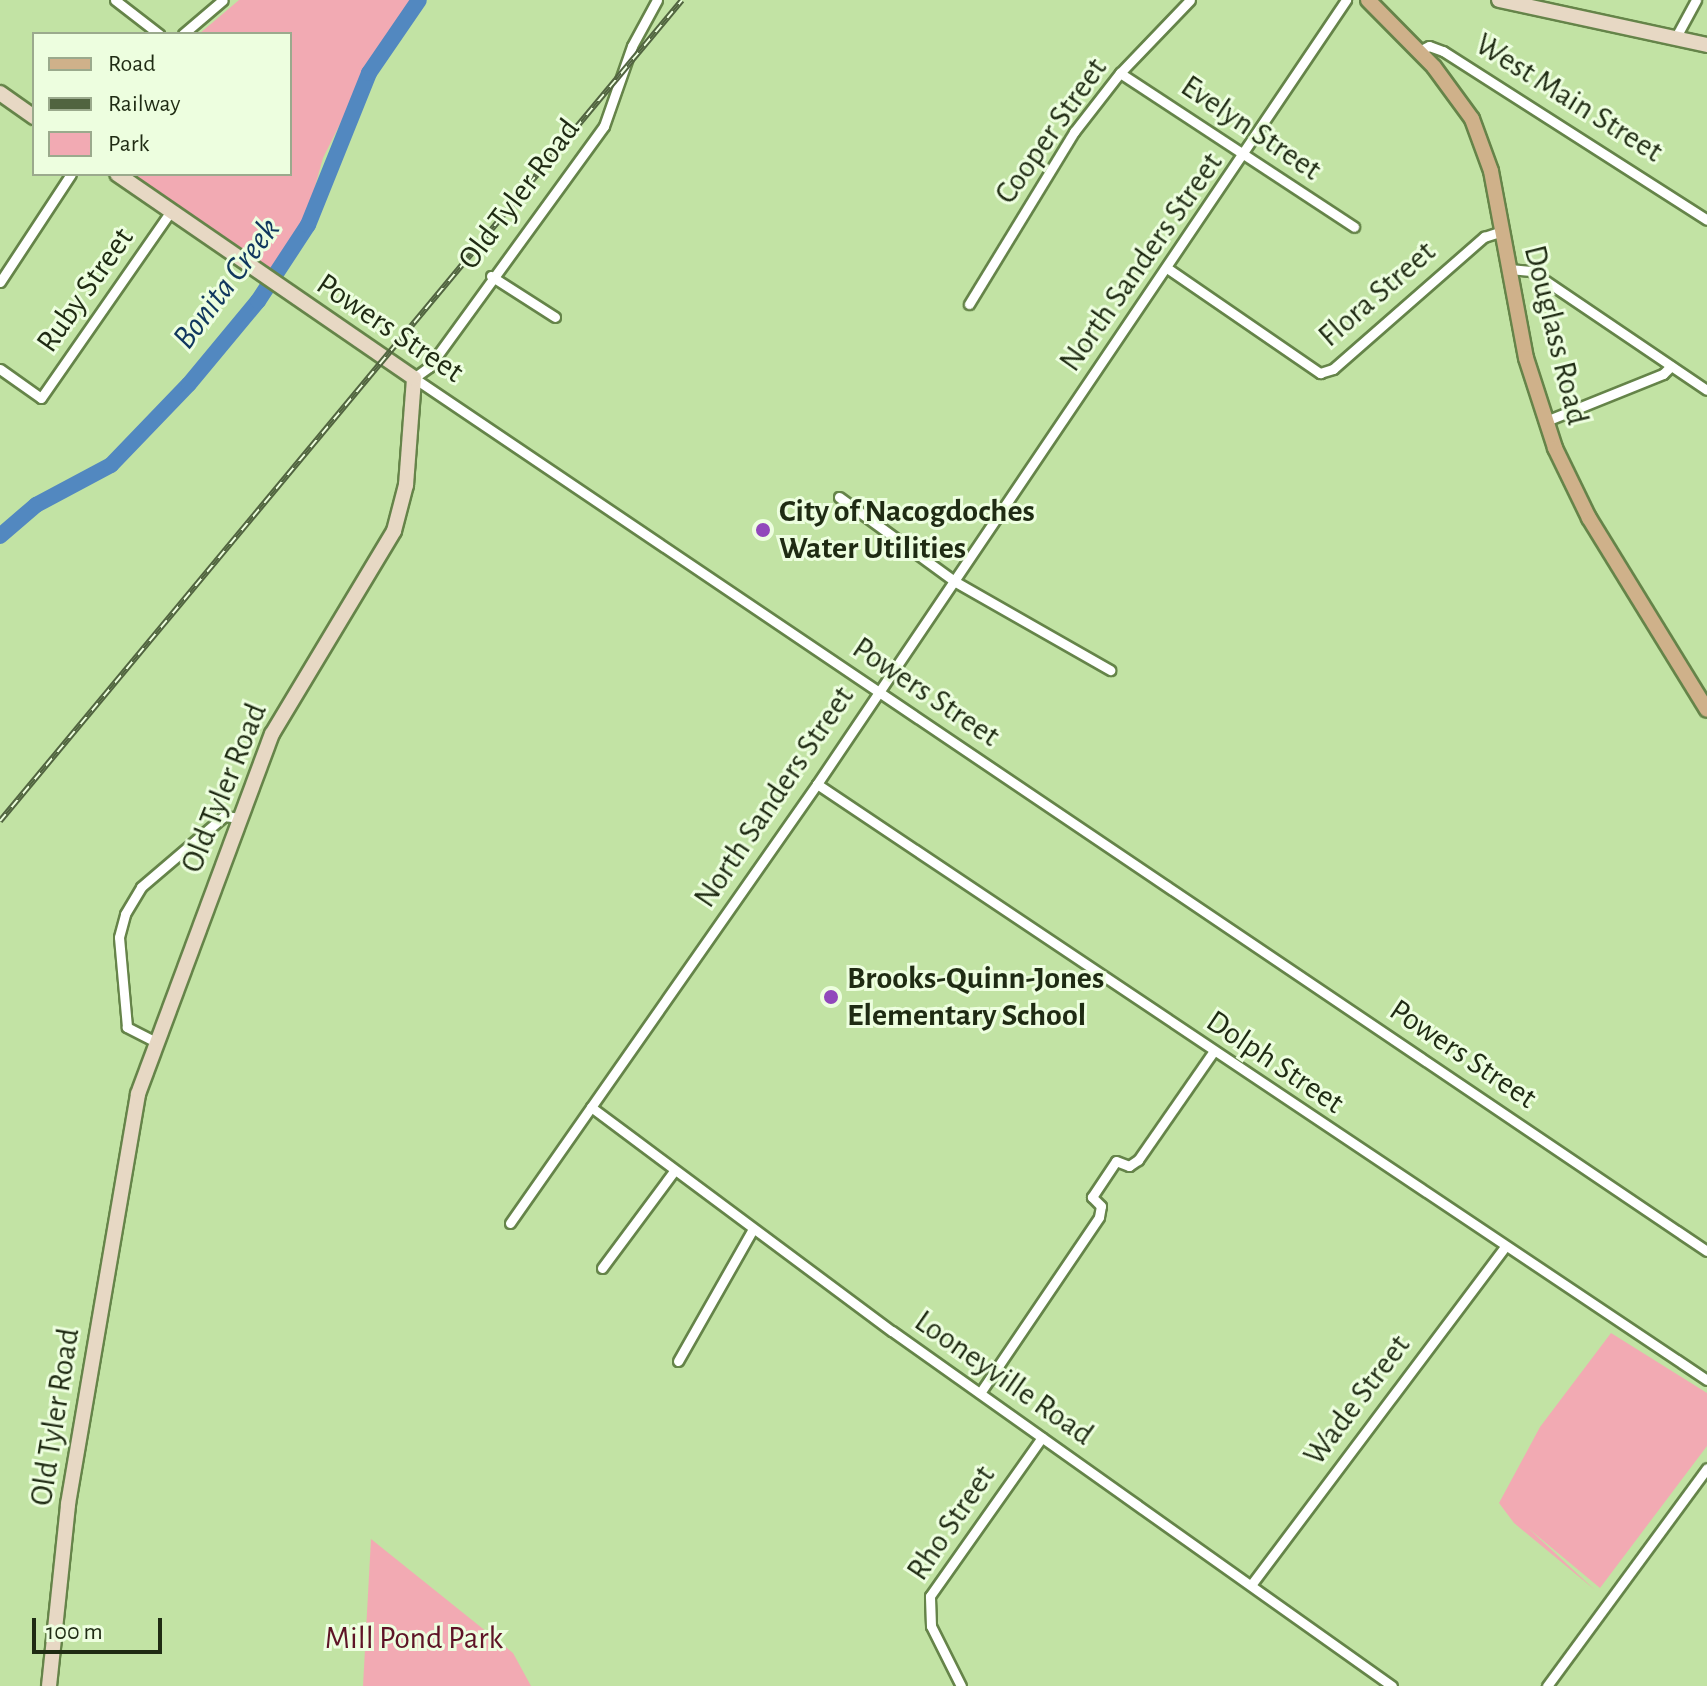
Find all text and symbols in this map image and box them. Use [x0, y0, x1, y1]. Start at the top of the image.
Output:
street label: West Main Street [1468, 25, 1670, 171]
legend [32, 32, 292, 176]
street label: Cooper Street [987, 51, 1115, 211]
text: Road [108, 52, 156, 76]
street label: Evelyn Street [1174, 67, 1328, 189]
text: Railway [108, 92, 180, 116]
street label: Old Tyler Road [450, 111, 588, 277]
text: Park [108, 132, 149, 156]
street label: North Sanders Street [1051, 145, 1231, 379]
water label: Bonita Creek [164, 210, 290, 358]
street label: Ruby Street [28, 220, 142, 360]
street label: Flora Street [1311, 233, 1443, 355]
street label: Douglass Road [1515, 241, 1597, 429]
street label: Powers Street [309, 265, 471, 391]
place label: City of Nacogdoches Water Utilities [779, 493, 1035, 568]
marker: City of Nacogdoches Water Utilities [754, 521, 772, 539]
street label: Powers Street [845, 629, 1007, 755]
street label: North Sanders Street [686, 679, 862, 915]
street label: Old Tyler Road [173, 698, 275, 878]
place label: Brooks-Quinn-Jones Elementary School [847, 960, 1104, 1035]
marker: Brooks-Quinn-Jones Elementary School [822, 988, 840, 1006]
street label: Powers Street [1382, 991, 1544, 1117]
street label: Dolph Street [1199, 1002, 1351, 1122]
street label: Looneyville Road [907, 1302, 1101, 1454]
street label: Old Tyler Road [22, 1325, 88, 1509]
street label: Wade Street [1295, 1327, 1419, 1473]
street label: Rho Street [899, 1458, 1003, 1588]
scale bar [36, 1602, 166, 1652]
park label: Mill Pond Park [325, 1619, 503, 1657]
text: 100 m [46, 1620, 103, 1644]

